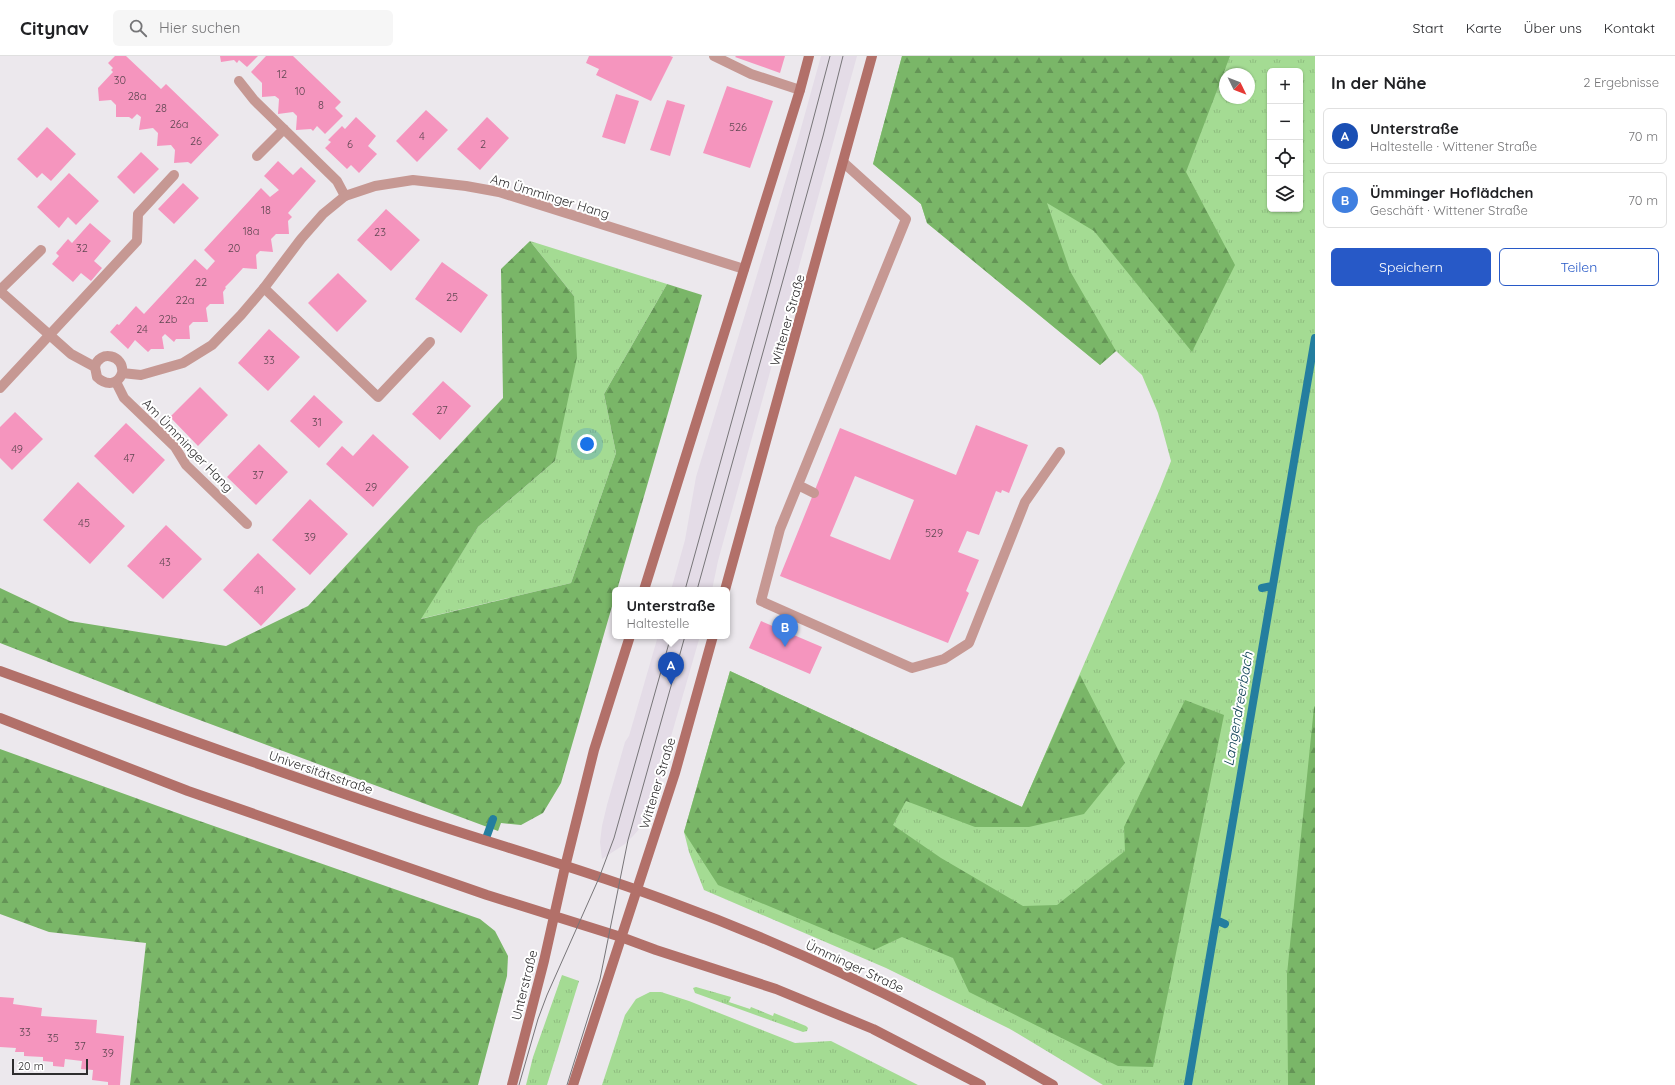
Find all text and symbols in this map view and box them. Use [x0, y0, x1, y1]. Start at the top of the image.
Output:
search box [113, 10, 393, 46]
text: Citynav [20, 16, 89, 40]
icon: search [127, 17, 149, 39]
text: Hier suchen [159, 18, 240, 37]
text: Start [1412, 19, 1444, 37]
text: Karte [1466, 19, 1502, 37]
text: Über uns [1524, 19, 1582, 37]
text: Kontakt [1604, 19, 1655, 37]
house number: 12 [277, 67, 287, 81]
north arrow [1219, 68, 1255, 104]
map controls [1267, 68, 1303, 212]
button: + [1267, 68, 1303, 104]
text: In der Nähe [1331, 72, 1427, 93]
house number: 30 [114, 73, 126, 87]
text: 2 Ergebnisse [1583, 74, 1659, 90]
house number: 10 [295, 84, 305, 98]
house number: 28a [128, 89, 146, 103]
house number: 8 [318, 98, 324, 112]
house number: 28 [155, 101, 167, 115]
button: − [1267, 104, 1303, 140]
house number: 26a [170, 117, 188, 131]
text: Unterstraße [1370, 119, 1459, 138]
house number: 526 [729, 120, 747, 134]
text: A [1341, 128, 1349, 144]
text: 70 m [1628, 128, 1658, 144]
house number: 4 [419, 129, 425, 143]
house number: 26 [190, 134, 202, 148]
house number: 6 [347, 137, 353, 151]
house number: 2 [480, 137, 486, 151]
text: Haltestelle · Wittener Straße [1370, 138, 1537, 154]
button: locate [1267, 140, 1303, 176]
street label: Am Ümminger Hang [489, 170, 611, 222]
button: layers [1267, 176, 1303, 212]
text: Ümminger Hoflädchen [1370, 183, 1534, 202]
text: B [1341, 192, 1349, 208]
text: 70 m [1628, 192, 1658, 208]
text: Geschäft · Wittener Straße [1370, 202, 1528, 218]
house number: 18 [261, 203, 271, 217]
house number: 18a [243, 224, 259, 238]
house number: 23 [374, 225, 386, 239]
house number: 32 [76, 241, 88, 255]
house number: 20 [228, 241, 240, 255]
button: Speichern [1331, 248, 1491, 286]
button: Teilen [1499, 248, 1659, 286]
street label: Wittener Straße [766, 272, 808, 368]
house number: 22 [195, 275, 207, 289]
house number: 25 [446, 290, 458, 304]
house number: 22a [176, 293, 194, 307]
house number: 22b [159, 312, 178, 326]
house number: 24 [136, 322, 148, 336]
house number: 33 [263, 353, 275, 367]
street label: Am Ümminger Hang [139, 395, 237, 495]
house number: 27 [436, 403, 448, 417]
house number: 31 [312, 415, 322, 429]
your location [577, 434, 597, 454]
house number: 49 [11, 442, 23, 456]
house number: 47 [123, 451, 135, 465]
house number: 37 [252, 468, 264, 482]
house number: 29 [365, 480, 377, 494]
house number: 45 [78, 516, 90, 530]
house number: 529 [925, 526, 943, 540]
house number: 39 [304, 530, 316, 544]
house number: 43 [159, 555, 171, 569]
house number: 41 [254, 583, 264, 597]
popup [612, 587, 730, 639]
text: Unterstraße [627, 596, 715, 615]
pin: B [772, 614, 798, 647]
text: Haltestelle [627, 615, 689, 631]
water label: Langendreerbach [1219, 650, 1257, 767]
pin: A [658, 652, 684, 685]
street label: Wittener Straße [636, 735, 678, 831]
street label: Universitätsstraße [267, 747, 375, 797]
street label: Ümminger Straße [803, 936, 907, 996]
street label: Unterstraße [508, 948, 540, 1022]
house number: 33 [19, 1025, 31, 1039]
house number: 35 [47, 1031, 59, 1045]
house number: 37 [74, 1039, 86, 1053]
house number: 39 [102, 1046, 114, 1060]
scale bar [12, 1057, 88, 1076]
text: 20 m [18, 1059, 44, 1073]

